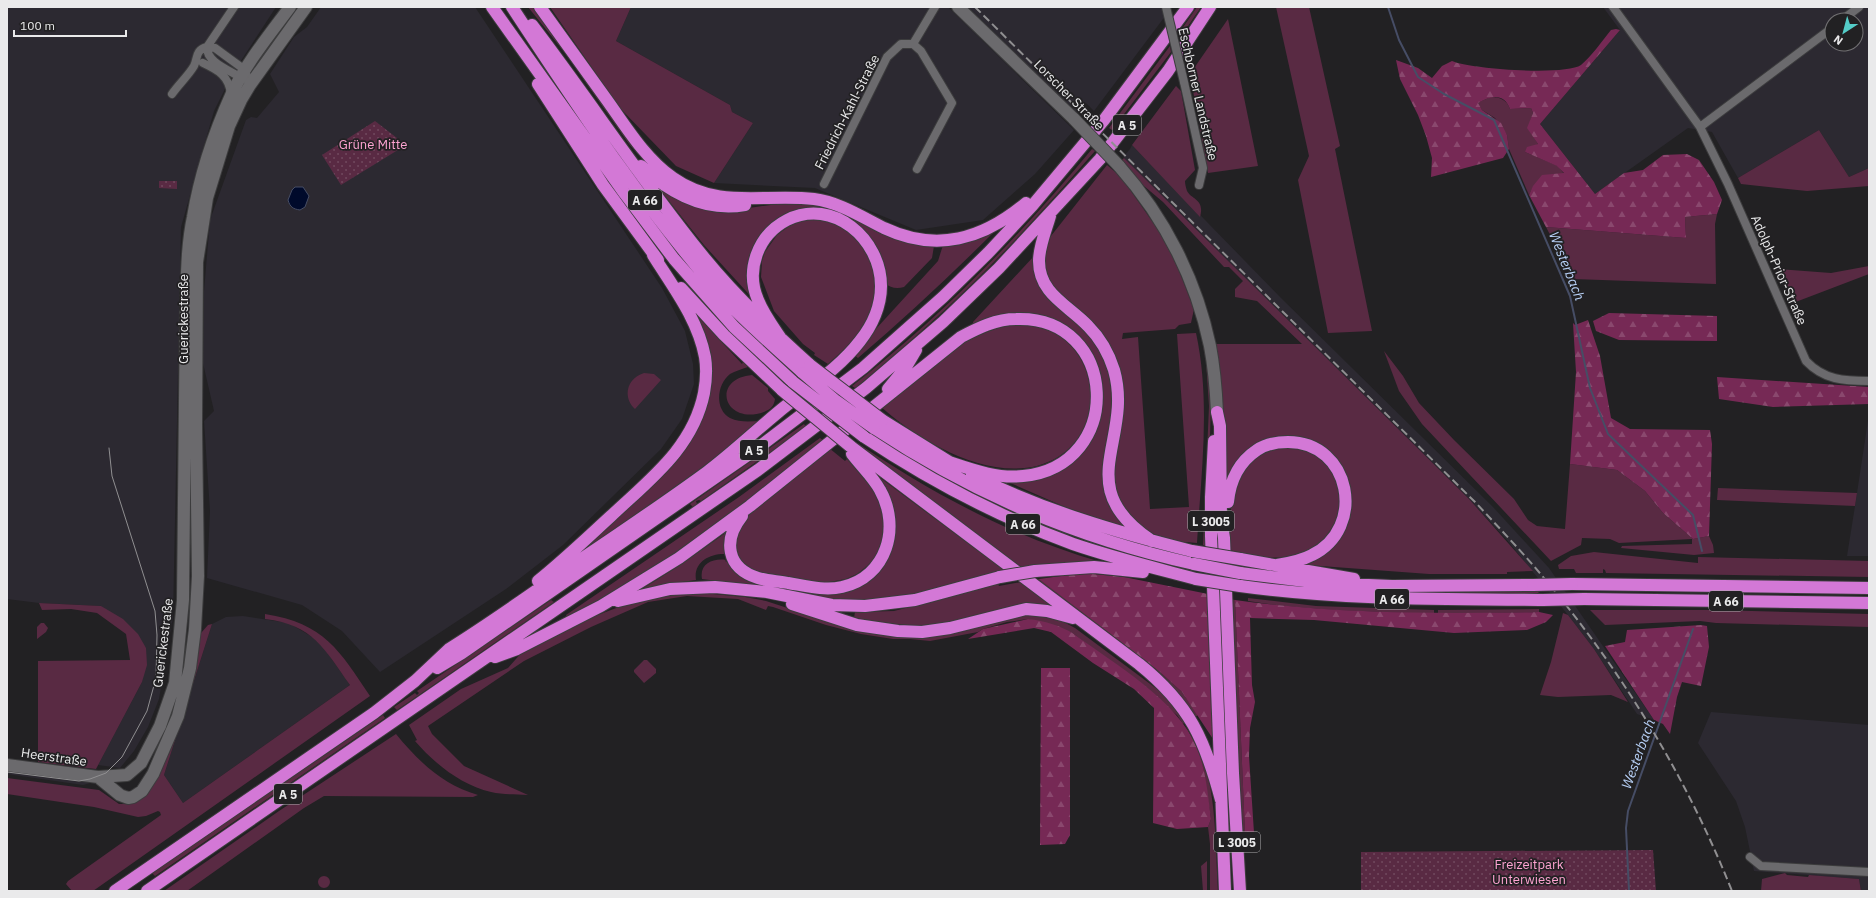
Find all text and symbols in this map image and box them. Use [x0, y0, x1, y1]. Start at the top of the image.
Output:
scale bar [14, 12, 126, 38]
north arrow [1824, 12, 1864, 52]
text: 100 m [20, 18, 55, 33]
street label: Eschborner Landstraße [1174, 26, 1222, 162]
text: N [1831, 32, 1845, 48]
street label: Friedrich-Kahl-Straße [811, 52, 883, 172]
street label: Lorscher Straße [1030, 56, 1108, 134]
road number: A 5 [1113, 115, 1141, 135]
park label: Grüne Mitte [339, 136, 407, 153]
road number: A 66 [628, 190, 662, 210]
street label: Adolph-Prior-Straße [1747, 212, 1811, 328]
water label: Westerbach [1545, 229, 1589, 303]
street label: Guerickestraße [175, 274, 192, 364]
road number: A 5 [740, 440, 768, 460]
road number: L 3005 [1188, 511, 1234, 531]
road number: A 66 [1006, 514, 1040, 534]
road number: A 66 [1375, 589, 1409, 609]
road number: A 66 [1709, 591, 1743, 611]
street label: Guerickestraße [149, 597, 177, 689]
water label: Westerbach [1617, 717, 1659, 791]
street label: Heerstraße [20, 744, 88, 770]
road number: A 5 [274, 784, 302, 804]
road number: L 3005 [1214, 832, 1260, 852]
park label: Freizeitpark Unterwiesen [1492, 856, 1566, 888]

